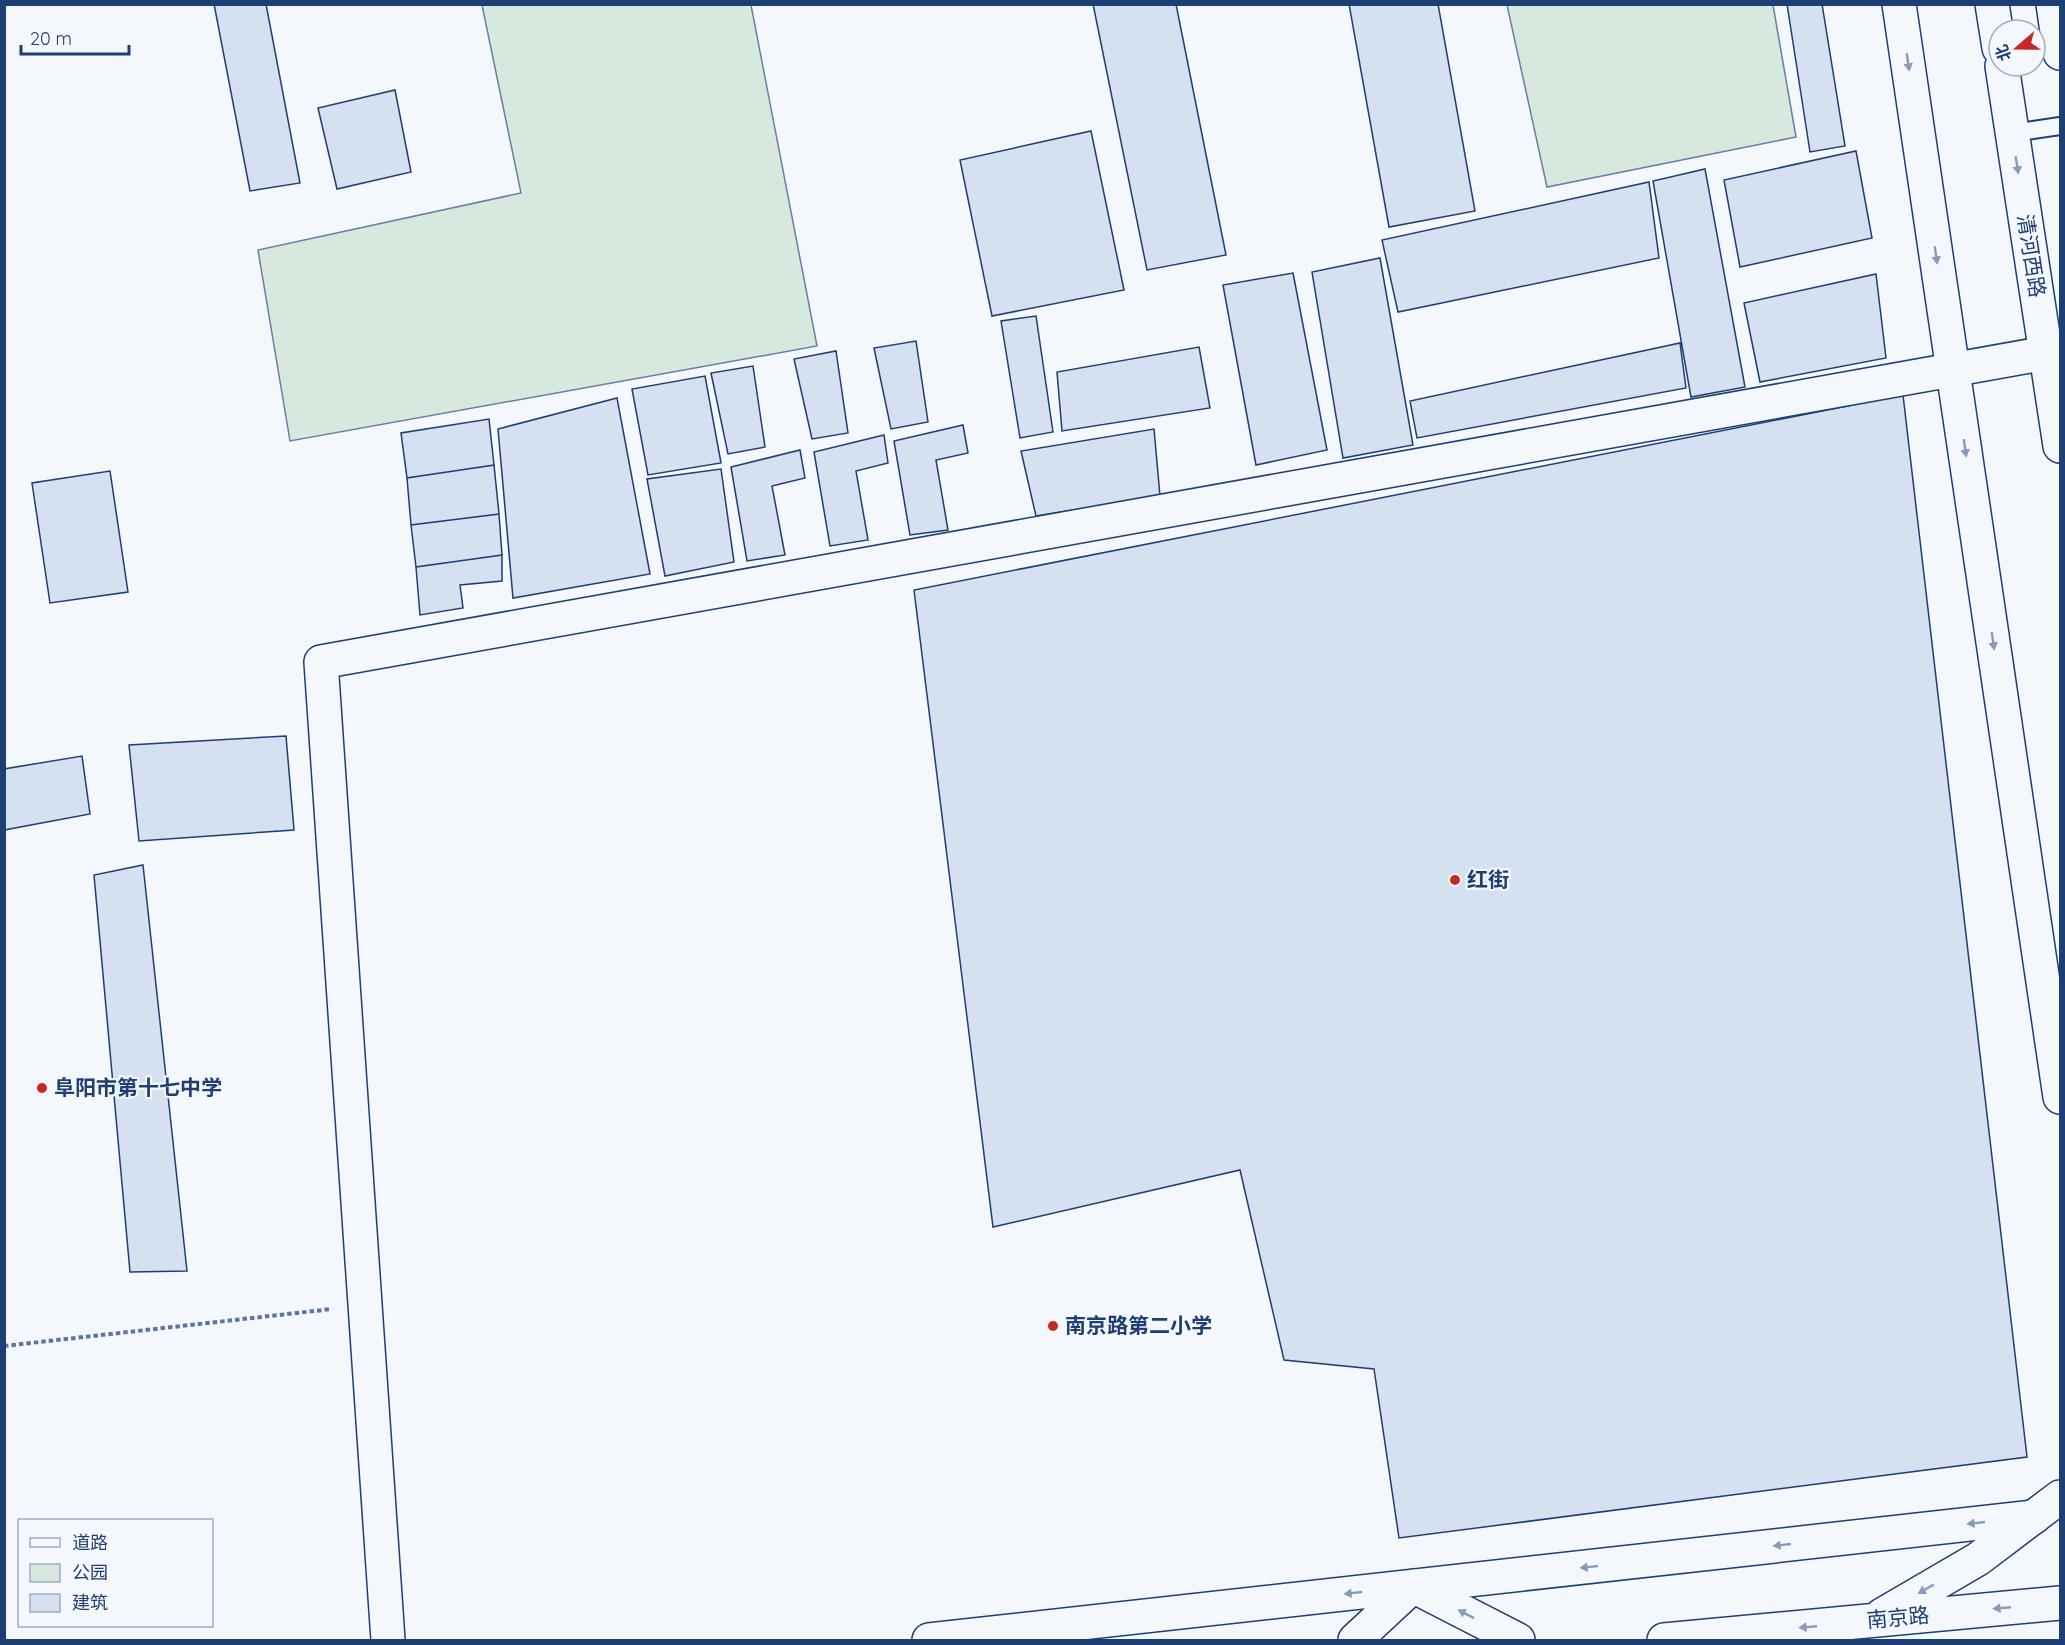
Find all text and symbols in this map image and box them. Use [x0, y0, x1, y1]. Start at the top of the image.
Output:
scale bar [21, 18, 129, 56]
north arrow [1987, 18, 2047, 78]
text: 20 m [30, 27, 72, 50]
text: 北 [1991, 42, 2015, 64]
one-way arrow [1903, 53, 1912, 72]
one-way arrow [2013, 156, 2022, 175]
street label: 清河西路 [2013, 212, 2051, 299]
one-way arrow [1932, 246, 1941, 265]
one-way arrow [1960, 439, 1969, 458]
one-way arrow [1989, 632, 1998, 651]
place label: 红街 [1467, 866, 1509, 892]
marker: 红街 [1448, 873, 1462, 887]
place label: 阜阳市第十七中学 [54, 1074, 222, 1100]
marker: 阜阳市第十七中学 [35, 1081, 49, 1095]
place label: 南京路第二小学 [1065, 1312, 1212, 1338]
marker: 南京路第二小学 [1046, 1319, 1060, 1333]
one-way arrow [1967, 1518, 1986, 1528]
legend [18, 1519, 213, 1627]
text: 道路 [72, 1531, 108, 1554]
one-way arrow [1773, 1540, 1792, 1550]
text: 公园 [72, 1561, 108, 1584]
one-way arrow [1579, 1562, 1598, 1571]
one-way arrow [1918, 1584, 1934, 1595]
one-way arrow [1343, 1588, 1362, 1598]
text: 建筑 [72, 1591, 108, 1614]
street label: 南京路 [1865, 1601, 1930, 1633]
one-way arrow [1993, 1603, 2012, 1613]
one-way arrow [1458, 1609, 1475, 1619]
one-way arrow [1799, 1622, 1818, 1632]

